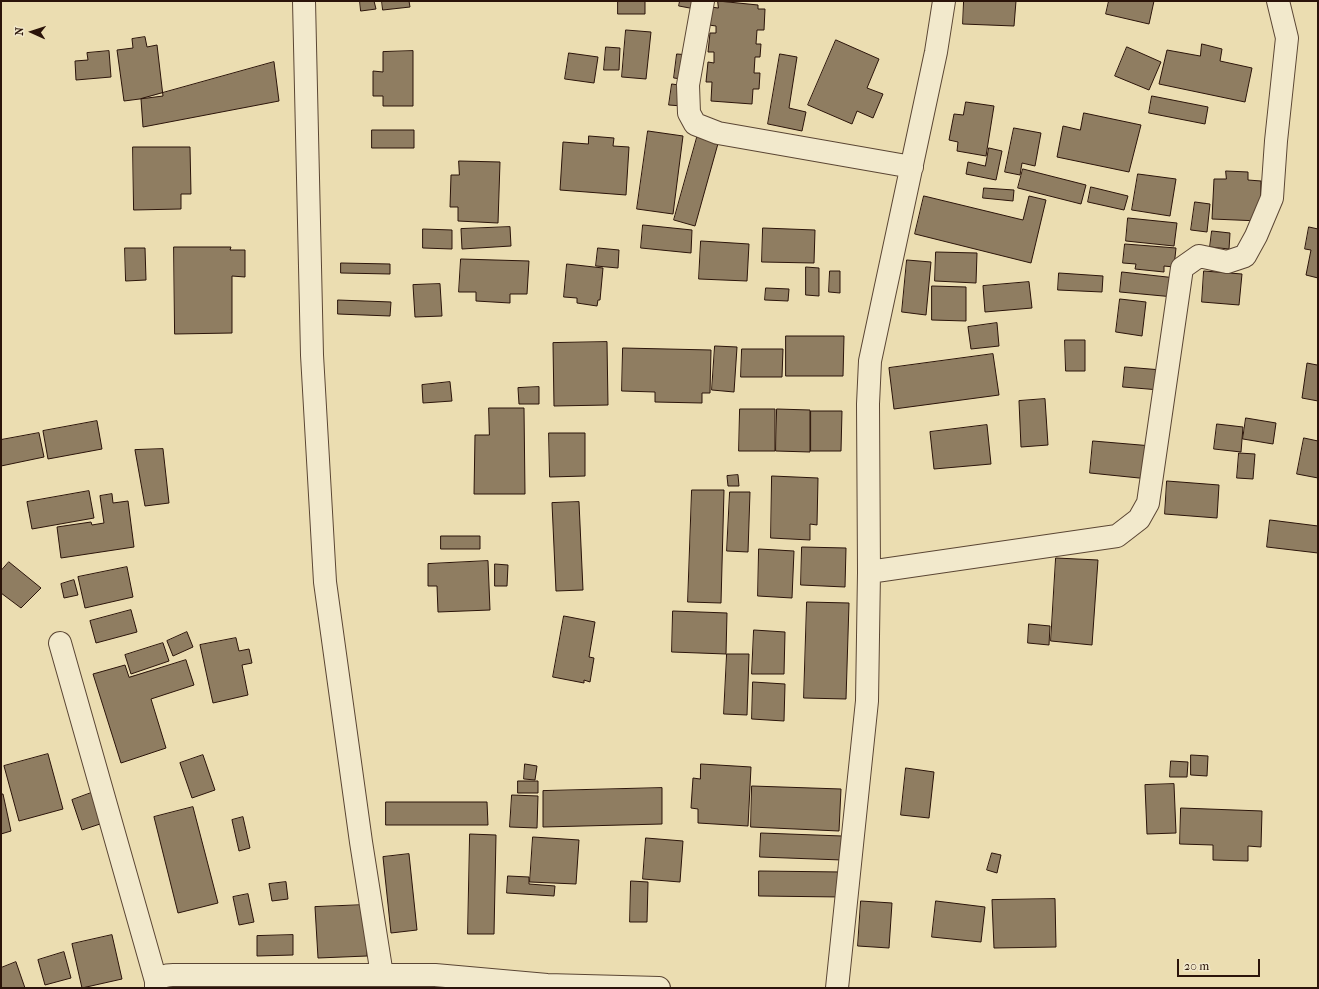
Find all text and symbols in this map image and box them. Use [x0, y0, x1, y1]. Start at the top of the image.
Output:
north arrow [12, 12, 52, 52]
text: N [13, 27, 26, 36]
scale bar [1179, 951, 1262, 977]
text: 20 m [1184, 959, 1209, 973]

